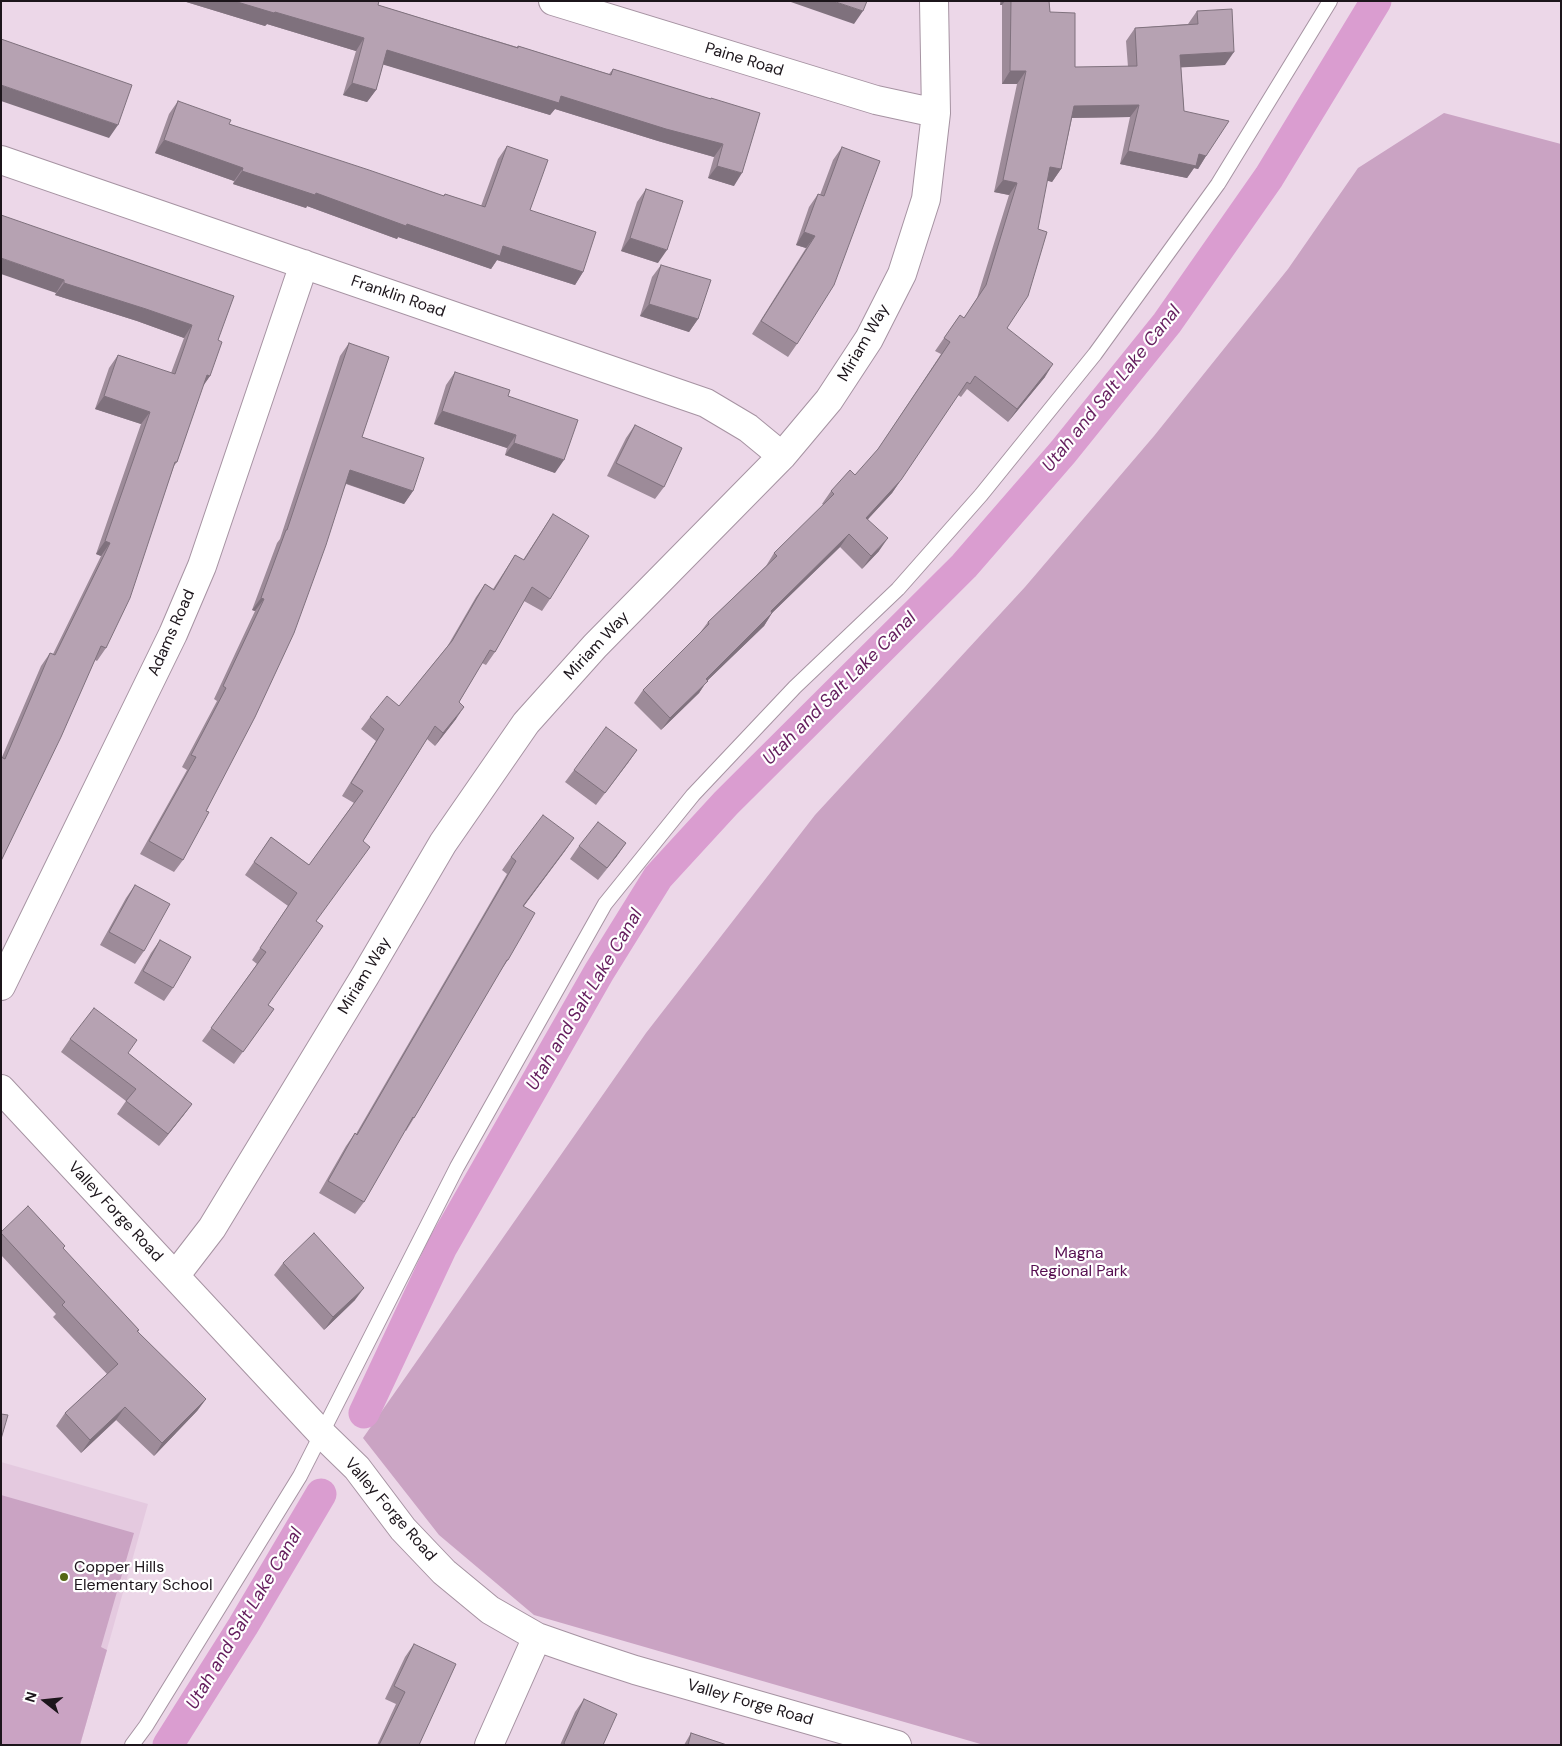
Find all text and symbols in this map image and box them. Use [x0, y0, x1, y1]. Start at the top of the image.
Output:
street label: Paine Road [702, 39, 786, 81]
street label: Franklin Road [348, 272, 448, 322]
street label: Miriam Way [834, 301, 894, 385]
water label: Utah and Salt Lake Canal [1038, 301, 1186, 477]
street label: Adams Road [144, 587, 200, 679]
street label: Miriam Way [561, 608, 633, 684]
water label: Utah and Salt Lake Canal [759, 608, 921, 770]
water label: Utah and Salt Lake Canal [522, 905, 648, 1095]
street label: Miriam Way [335, 934, 395, 1018]
street label: Valley Forge Road [64, 1158, 166, 1266]
park label: Magna Regional Park [1030, 1244, 1128, 1282]
street label: Valley Forge Road [340, 1455, 440, 1565]
water label: Utah and Salt Lake Canal [182, 1524, 308, 1714]
place label: Copper Hills Elementary School [74, 1558, 212, 1596]
marker: Copper Hills Elementary School [58, 1571, 70, 1583]
north arrow [20, 1676, 70, 1726]
street label: Valley Forge Road [685, 1676, 815, 1730]
text: N [21, 1689, 41, 1704]

